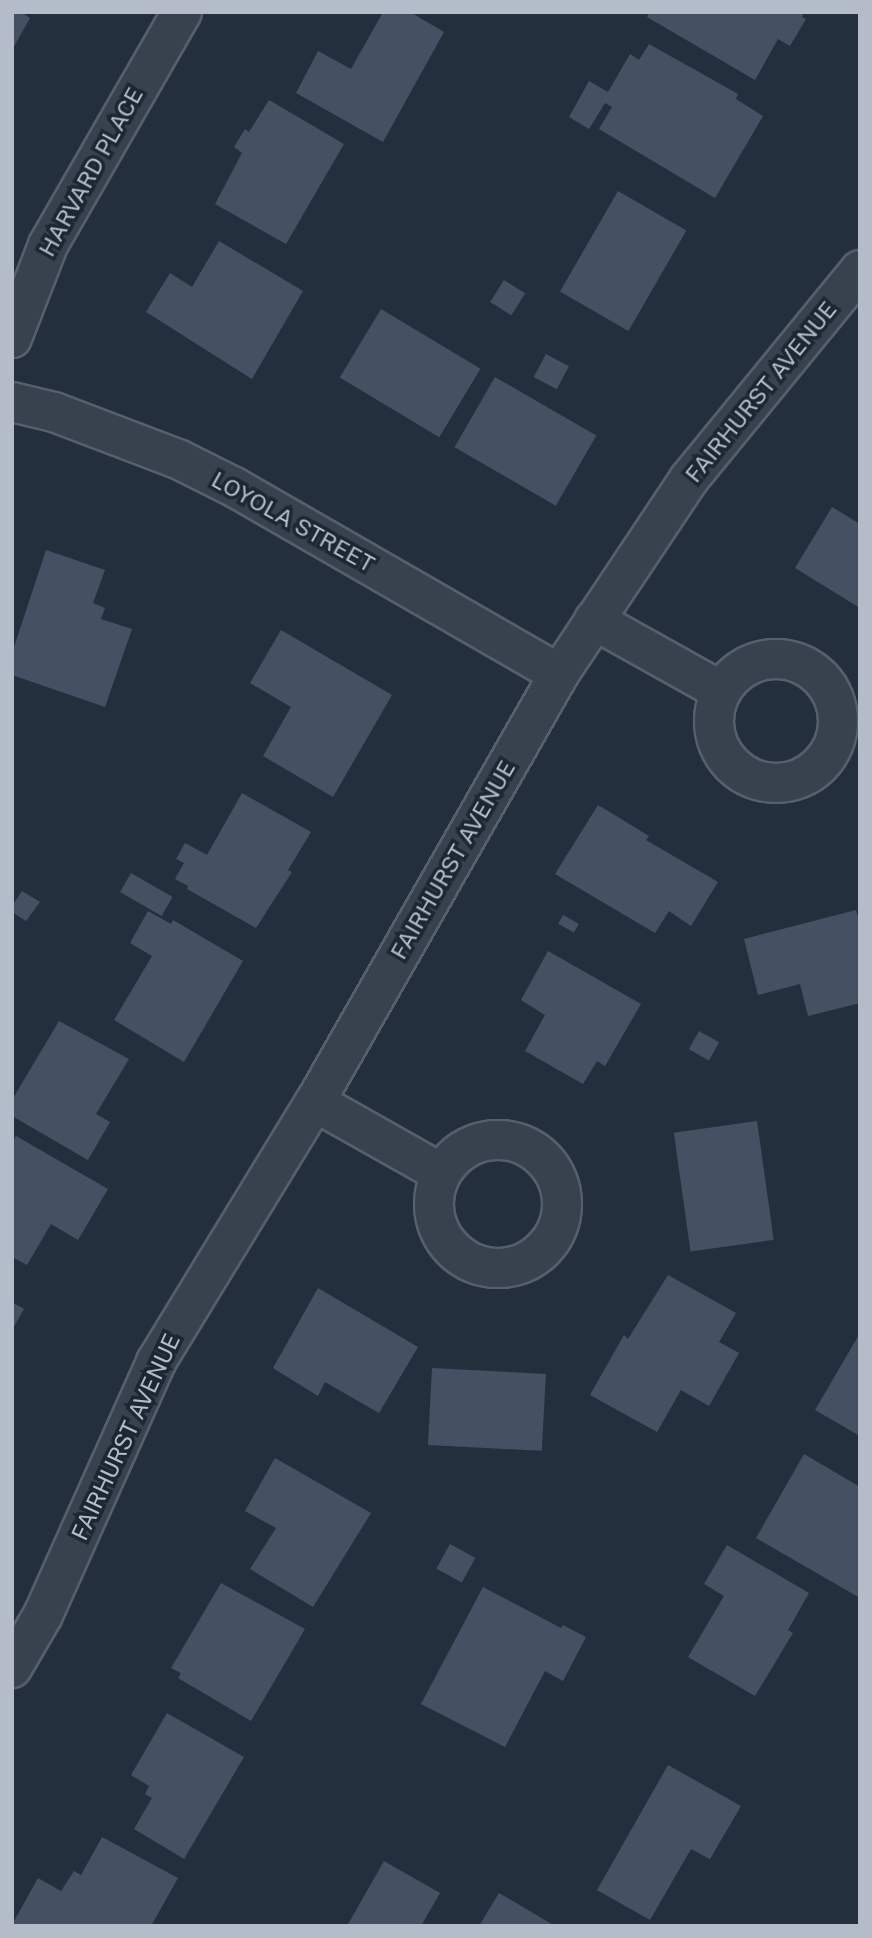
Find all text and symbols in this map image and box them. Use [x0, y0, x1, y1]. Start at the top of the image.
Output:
street label: HARVARD PLACE [33, 83, 149, 261]
street label: FAIRHURST AVENUE [680, 296, 842, 488]
street label: LOYOLA STREET [207, 466, 379, 578]
street label: FAIRHURST AVENUE [385, 756, 521, 964]
street label: FAIRHURST AVENUE [66, 1329, 186, 1545]

